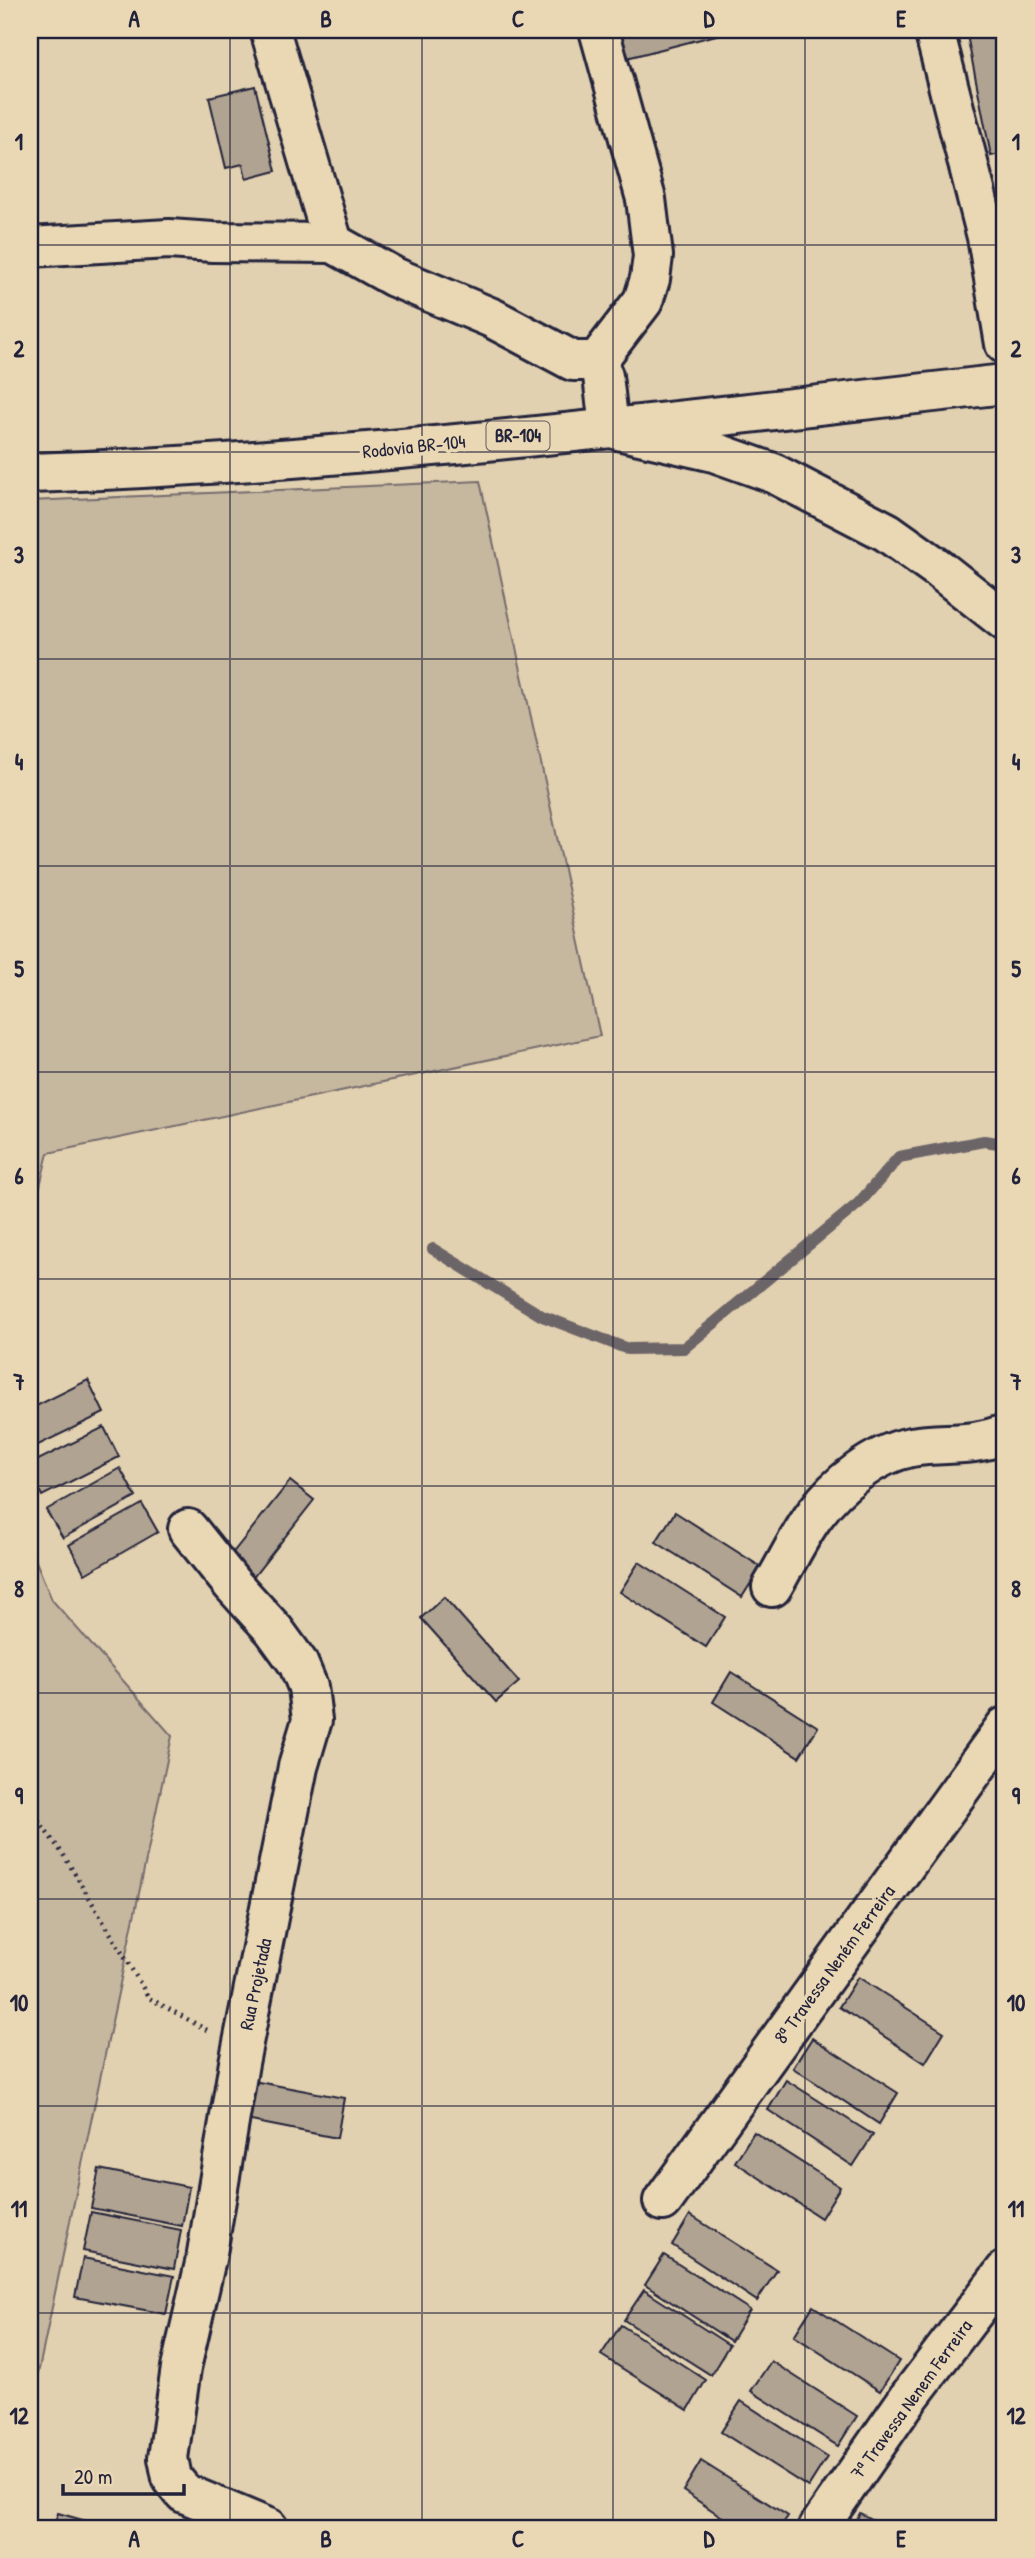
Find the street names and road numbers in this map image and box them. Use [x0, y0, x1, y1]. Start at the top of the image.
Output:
road number: BR-104 [486, 422, 550, 450]
street label: Rodovia BR-104 [361, 428, 467, 464]
street label: 8ª Travessa Neném Ferreira [768, 1879, 901, 2049]
street label: Rua Projetada [233, 1935, 278, 2032]
street label: 7ª Travessa Nenem Ferreira [844, 2313, 978, 2484]

